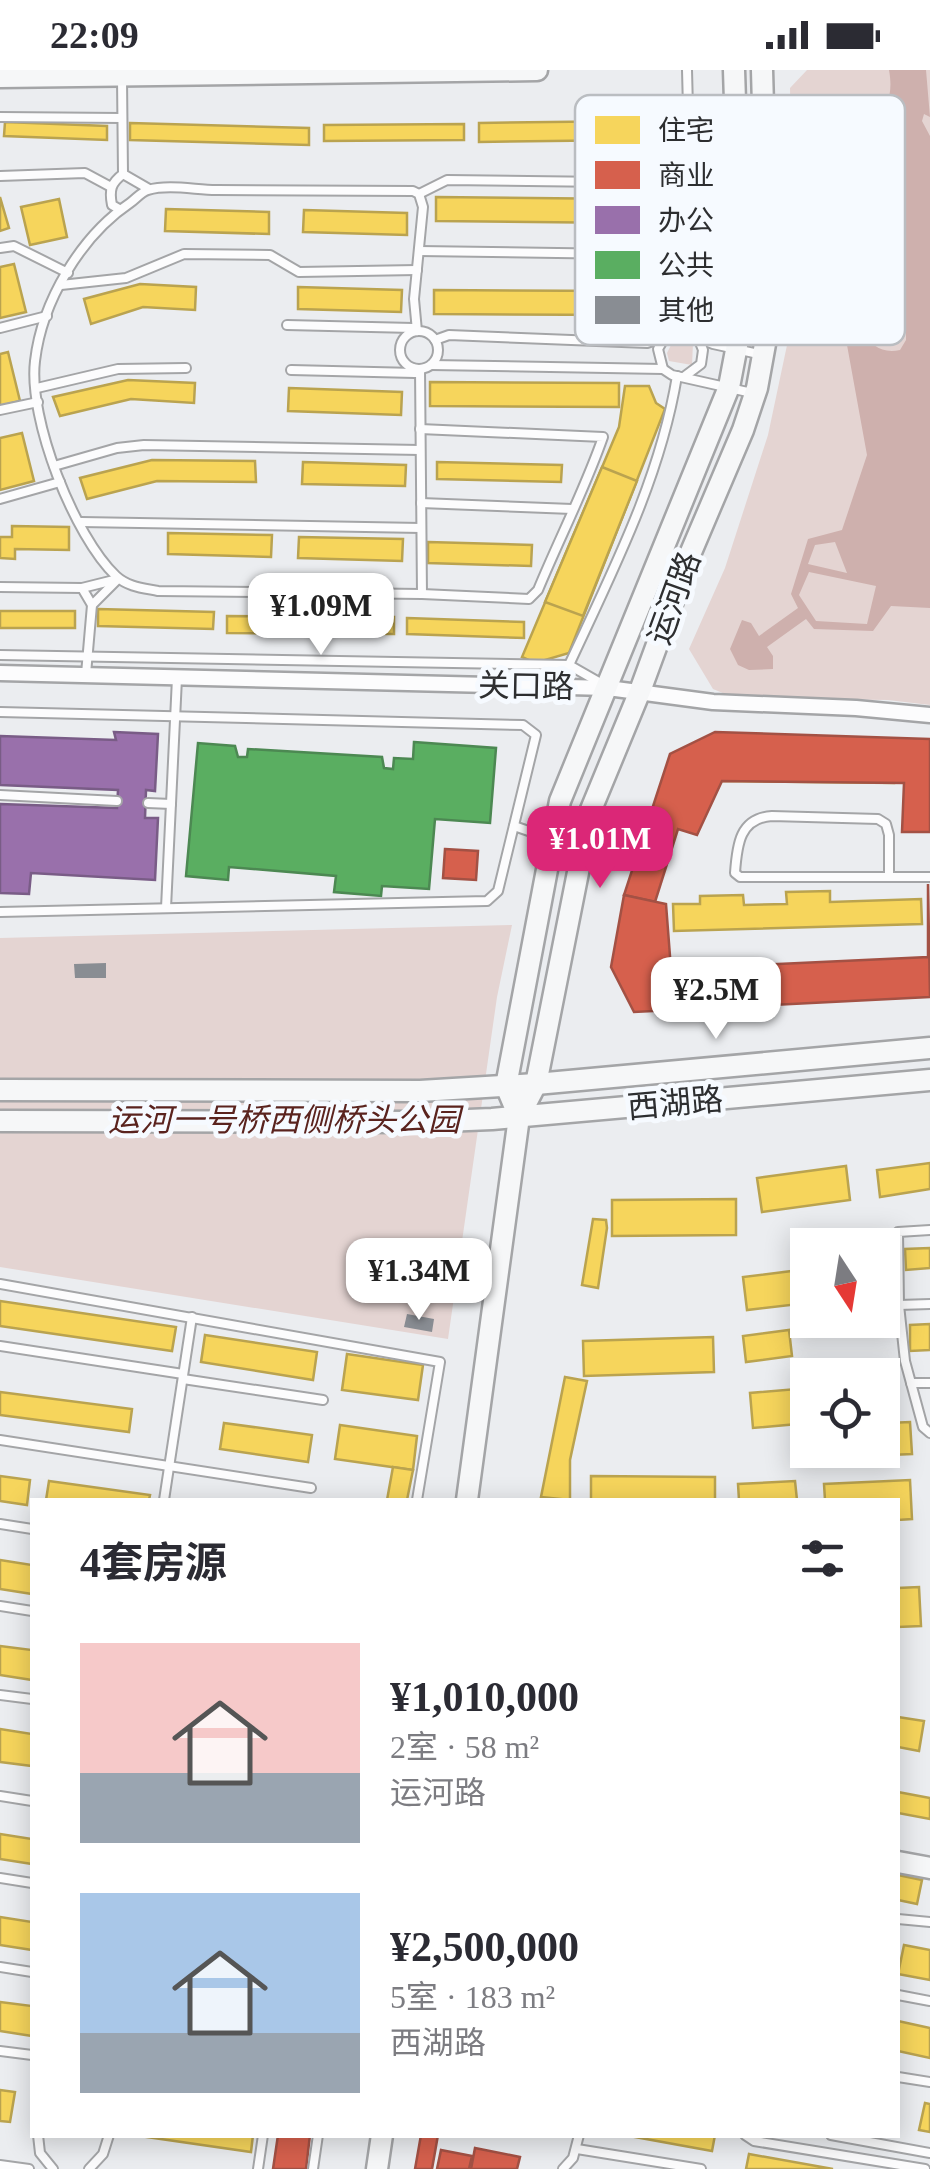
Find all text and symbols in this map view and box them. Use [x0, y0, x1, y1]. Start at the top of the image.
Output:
text: 22:09 [50, 14, 139, 56]
legend [575, 95, 905, 345]
text: 住宅 [658, 115, 714, 146]
text: 商业 [658, 160, 714, 191]
text: 办公 [658, 205, 714, 236]
text: 公共 [658, 250, 714, 281]
text: 其他 [658, 295, 714, 326]
street label: 运河路 [641, 547, 707, 649]
pin: ¥1.09M [240, 573, 402, 658]
text: ¥1.09M [270, 587, 372, 623]
street label: 关口路 [478, 667, 574, 705]
pin: ¥1.01M [519, 806, 681, 891]
text: ¥1.01M [549, 820, 651, 856]
pin: ¥2.5M [646, 957, 786, 1042]
text: ¥2.5M [673, 971, 759, 1007]
street label: 西湖路 [626, 1081, 724, 1125]
park label: 运河一号桥西侧桥头公园 [108, 1102, 464, 1138]
north arrow [790, 1228, 900, 1338]
map controls [790, 1228, 900, 1468]
pin: ¥1.34M [338, 1238, 500, 1323]
text: ¥1.34M [368, 1252, 470, 1288]
button: locate [790, 1358, 900, 1468]
icon: filters [795, 1531, 850, 1586]
text: 4套房源 [80, 1540, 227, 1586]
text: ¥1,010,000 [390, 1674, 579, 1720]
icon: home [160, 1683, 280, 1803]
text: 2室 · 58 m² [390, 1729, 539, 1765]
text: 运河路 [390, 1775, 486, 1811]
text: ¥2,500,000 [390, 1924, 579, 1970]
icon: home [160, 1933, 280, 2053]
text: 5室 · 183 m² [390, 1979, 555, 2015]
text: 西湖路 [390, 2025, 486, 2061]

